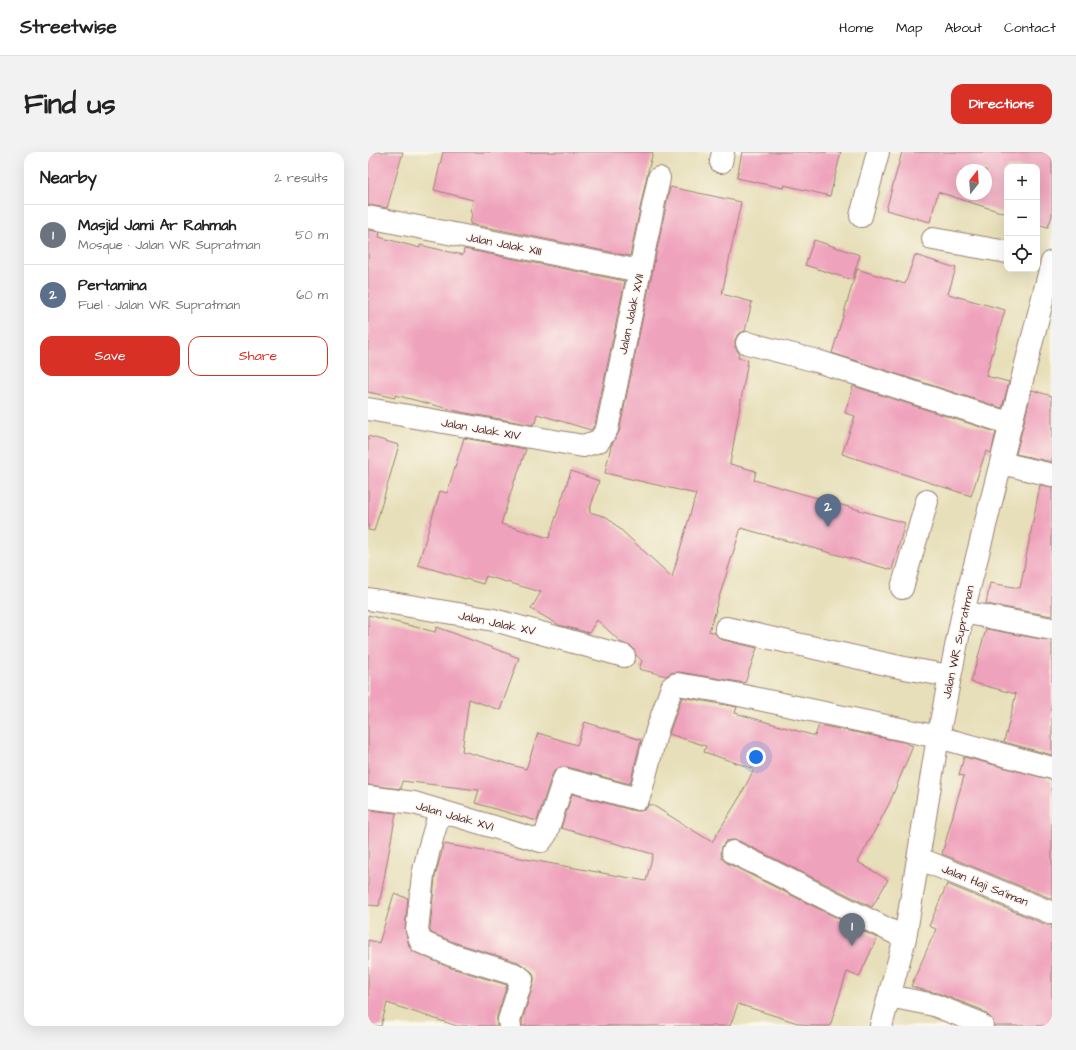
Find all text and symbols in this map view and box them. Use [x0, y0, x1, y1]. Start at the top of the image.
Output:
text: Streetwise [20, 14, 117, 41]
text: Home [839, 18, 874, 38]
text: Map [896, 18, 922, 38]
text: About [944, 18, 982, 38]
text: Contact [1004, 18, 1056, 38]
button: Directions [951, 84, 1052, 124]
text: Find us [24, 85, 115, 124]
north arrow [956, 164, 992, 200]
map controls [1004, 164, 1040, 272]
button: + [1004, 164, 1040, 200]
text: Nearby [40, 166, 97, 190]
text: 2 results [274, 169, 328, 187]
button: − [1004, 200, 1040, 236]
text: Masjid Jami Ar Rahmah [78, 215, 236, 236]
text: 1 [52, 226, 54, 244]
text: 50 m [295, 226, 328, 244]
street label: Jalan Jalak XIII [465, 229, 543, 260]
text: Mosque · Jalan WR Supratman [78, 236, 260, 254]
button: locate [1004, 236, 1040, 272]
street label: Jalan Jalak XVII [615, 272, 648, 356]
text: Pertamina [78, 275, 147, 296]
text: 2 [49, 286, 57, 304]
text: 60 m [296, 286, 328, 304]
text: Fuel · Jalan WR Supratman [78, 296, 240, 314]
button: Save [40, 336, 180, 376]
button: Share [188, 336, 328, 376]
street label: Jalan Jalak XIV [440, 414, 522, 445]
pin: 2 [815, 494, 841, 527]
street label: Jalan WR Supratman [938, 584, 979, 700]
street label: Jalan Jalak XV [457, 607, 538, 640]
your location [746, 747, 766, 767]
street label: Jalan Jalak XVI [414, 797, 496, 836]
street label: Jalan Haji Sa'iman [939, 860, 1031, 911]
pin: 1 [839, 913, 865, 946]

